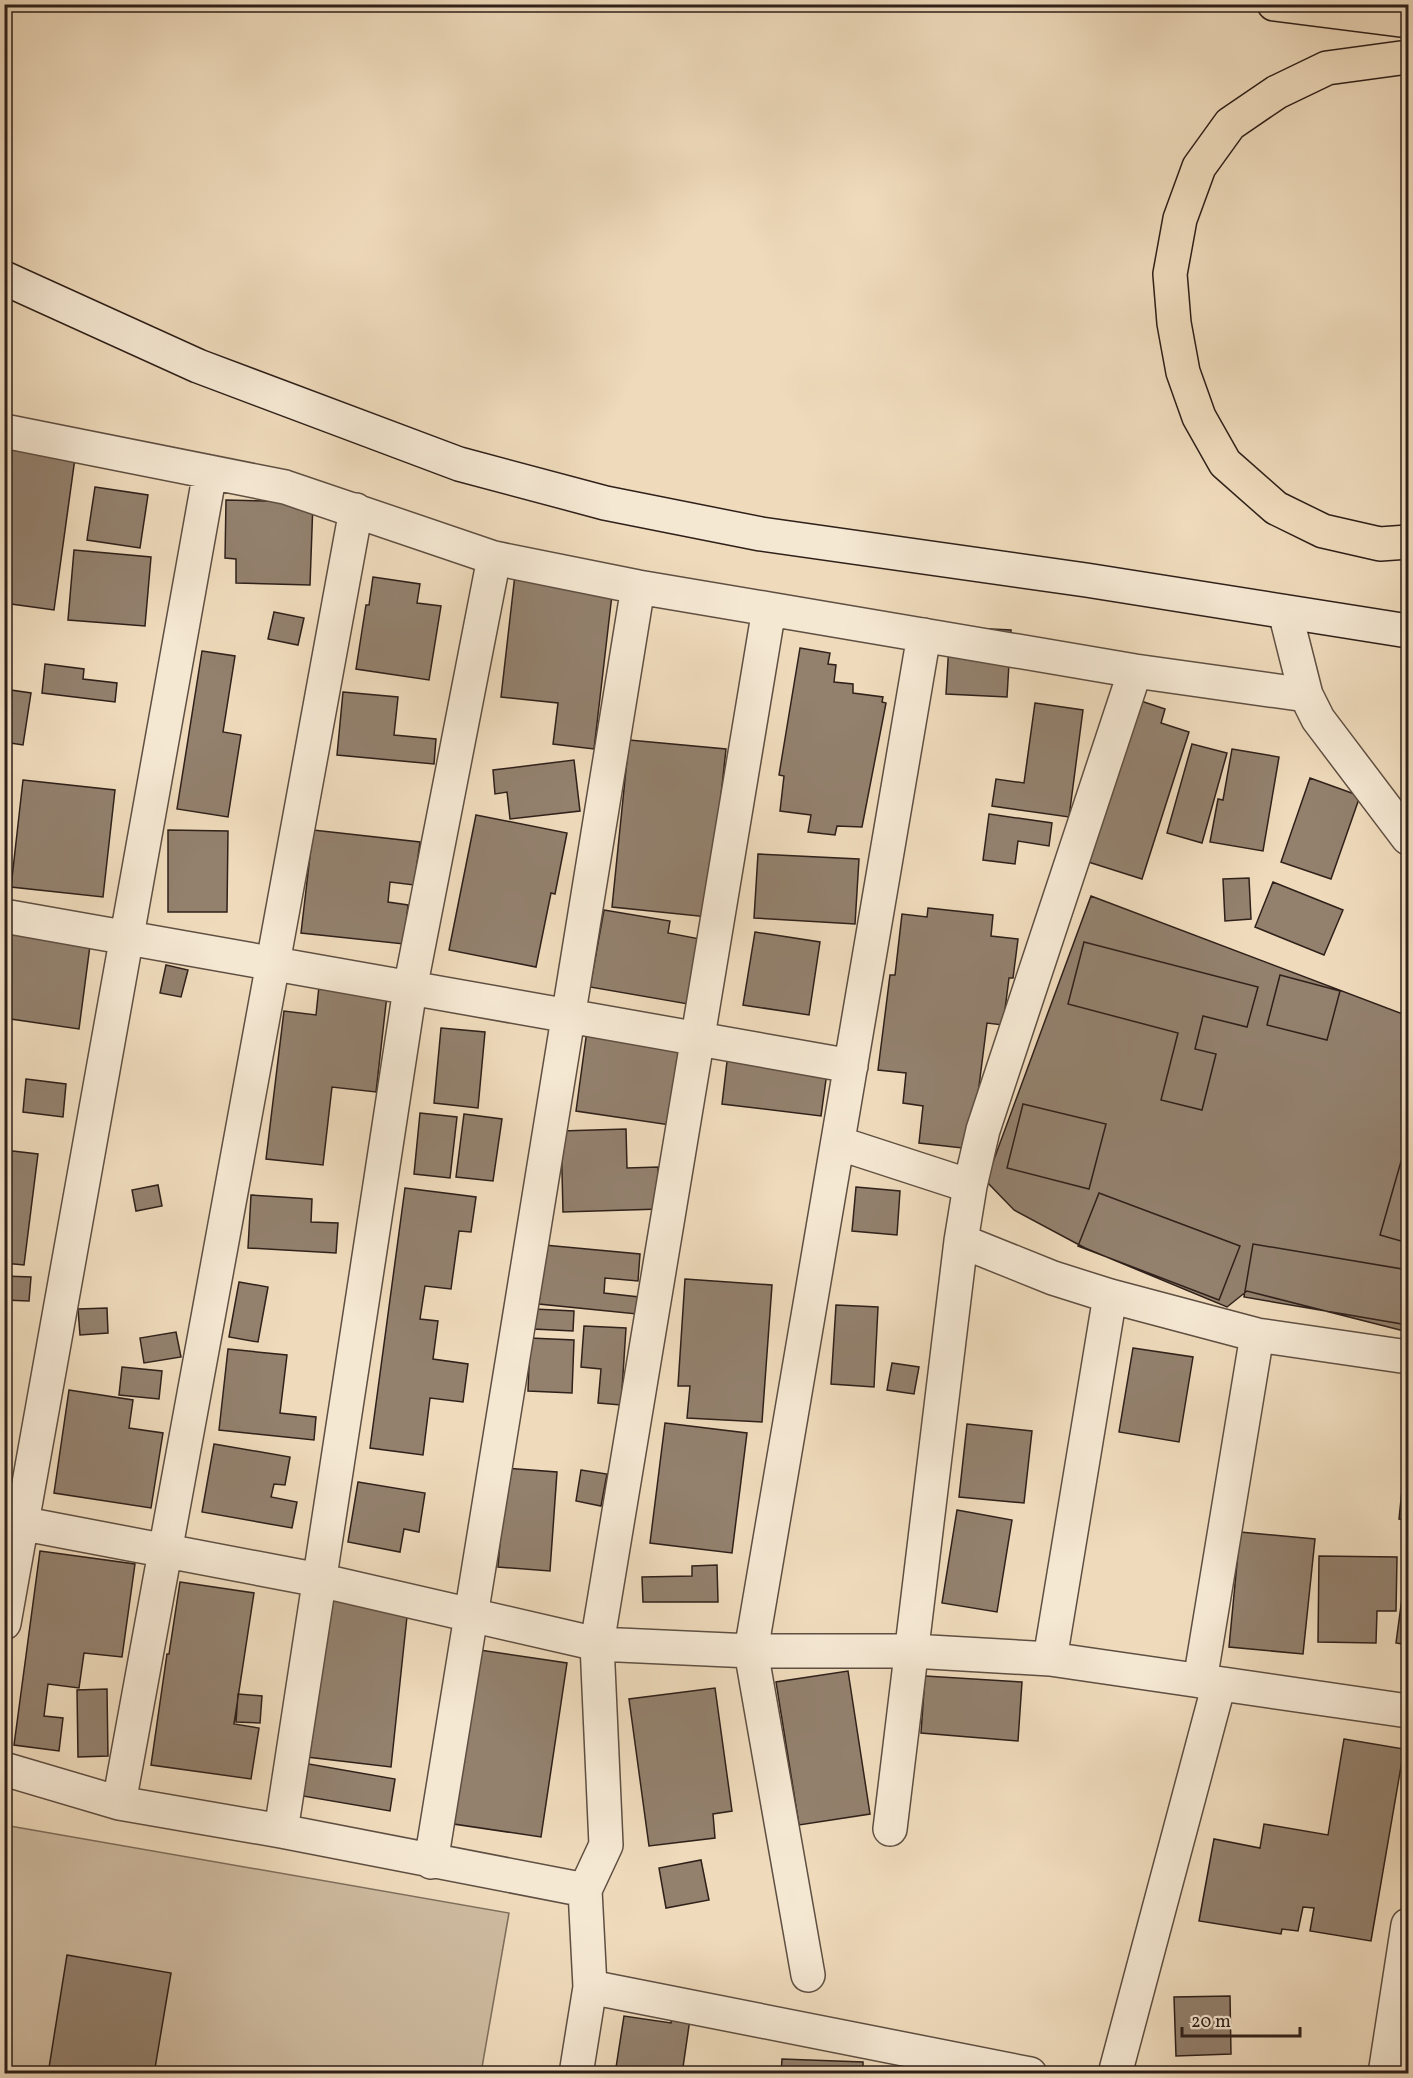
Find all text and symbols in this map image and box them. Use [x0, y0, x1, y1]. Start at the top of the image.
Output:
scale bar [1182, 2000, 1300, 2038]
text: 20 m [1191, 2010, 1231, 2035]

